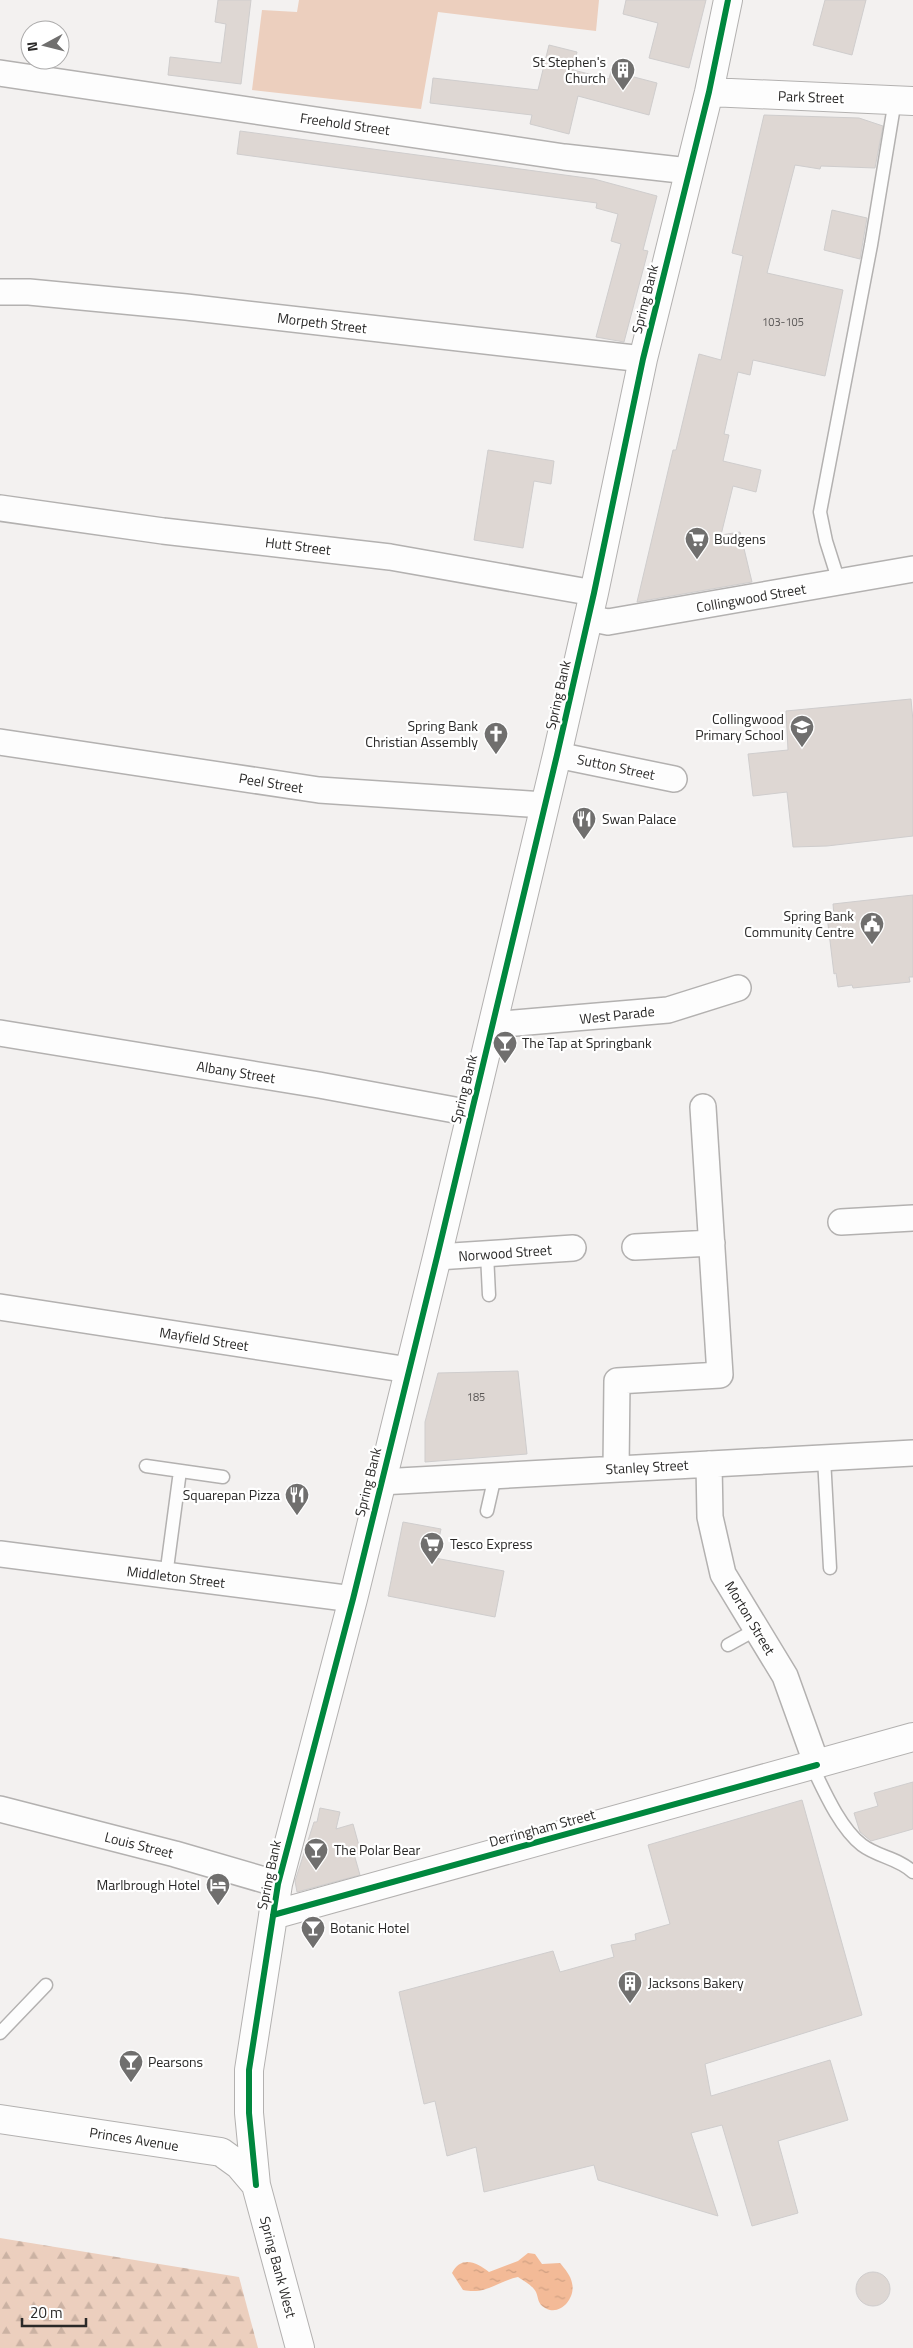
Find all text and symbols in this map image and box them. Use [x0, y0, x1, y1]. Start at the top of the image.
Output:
north arrow [20, 20, 70, 70]
text: N [21, 41, 43, 53]
place label: St Stephen's Church [532, 51, 606, 88]
building icon: St Stephen's Church [610, 57, 636, 91]
street label: Park Street [778, 85, 844, 108]
street label: Freehold Street [299, 107, 391, 140]
street label: Spring Bank [626, 262, 663, 336]
street label: Morpeth Street [276, 307, 368, 338]
house number: 103-105 [762, 314, 804, 330]
supermarket icon: Budgens [684, 526, 710, 560]
place label: Budgens [714, 528, 766, 549]
street label: Hutt Street [264, 531, 332, 560]
street label: Collingwood Street [694, 578, 808, 617]
street label: Spring Bank [539, 658, 576, 732]
place label: Collingwood Primary School [695, 708, 784, 745]
school or university icon: Collingwood Primary School [789, 714, 815, 748]
place label: Spring Bank Christian Assembly [365, 715, 478, 752]
church icon: Spring Bank Christian Assembly [483, 721, 509, 755]
street label: Sutton Street [575, 748, 657, 785]
street label: Peel Street [237, 767, 305, 798]
restaurant icon: Swan Palace [571, 806, 597, 840]
place label: Swan Palace [602, 808, 676, 829]
place label: Spring Bank Community Centre [744, 905, 854, 942]
public building icon: Spring Bank Community Centre [859, 911, 885, 945]
street label: West Parade [578, 1000, 655, 1029]
bar icon: The Tap at Springbank [492, 1030, 518, 1064]
place label: The Tap at Springbank [522, 1032, 652, 1053]
street label: Spring Bank [445, 1052, 482, 1126]
street label: Albany Street [195, 1055, 277, 1088]
street label: Norwood Street [458, 1239, 552, 1266]
street label: Mayfield Street [158, 1321, 250, 1356]
house number: 185 [467, 1389, 485, 1405]
street label: Spring Bank [349, 1445, 386, 1519]
street label: Stanley Street [605, 1454, 689, 1479]
restaurant icon: Squarepan Pizza [284, 1482, 310, 1516]
place label: Squarepan Pizza [183, 1484, 280, 1505]
supermarket icon: Tesco Express [419, 1531, 445, 1565]
place label: Tesco Express [450, 1533, 532, 1554]
street label: Middleton Street [126, 1560, 226, 1593]
street label: Morton Street [720, 1577, 781, 1659]
street label: Derringham Street [487, 1803, 597, 1852]
street label: Louis Street [103, 1826, 176, 1863]
bar icon: The Polar Bear [303, 1837, 329, 1871]
street label: Spring Bank [251, 1838, 286, 1912]
place label: The Polar Bear [334, 1839, 421, 1860]
hotel icon: Marlbrough Hotel [205, 1872, 231, 1906]
place label: Marlbrough Hotel [97, 1874, 200, 1895]
bar icon: Botanic Hotel [300, 1915, 326, 1949]
place label: Botanic Hotel [330, 1917, 410, 1938]
building icon: Jacksons Bakery [617, 1970, 643, 2004]
place label: Jacksons Bakery [648, 1972, 744, 1993]
bar icon: Pearsons [118, 2049, 144, 2083]
place label: Pearsons [148, 2051, 203, 2072]
street label: Princes Avenue [88, 2121, 180, 2156]
street label: Spring Bank West [255, 2214, 302, 2320]
scale bar [22, 2296, 86, 2328]
text: 20 m [30, 2301, 63, 2324]

